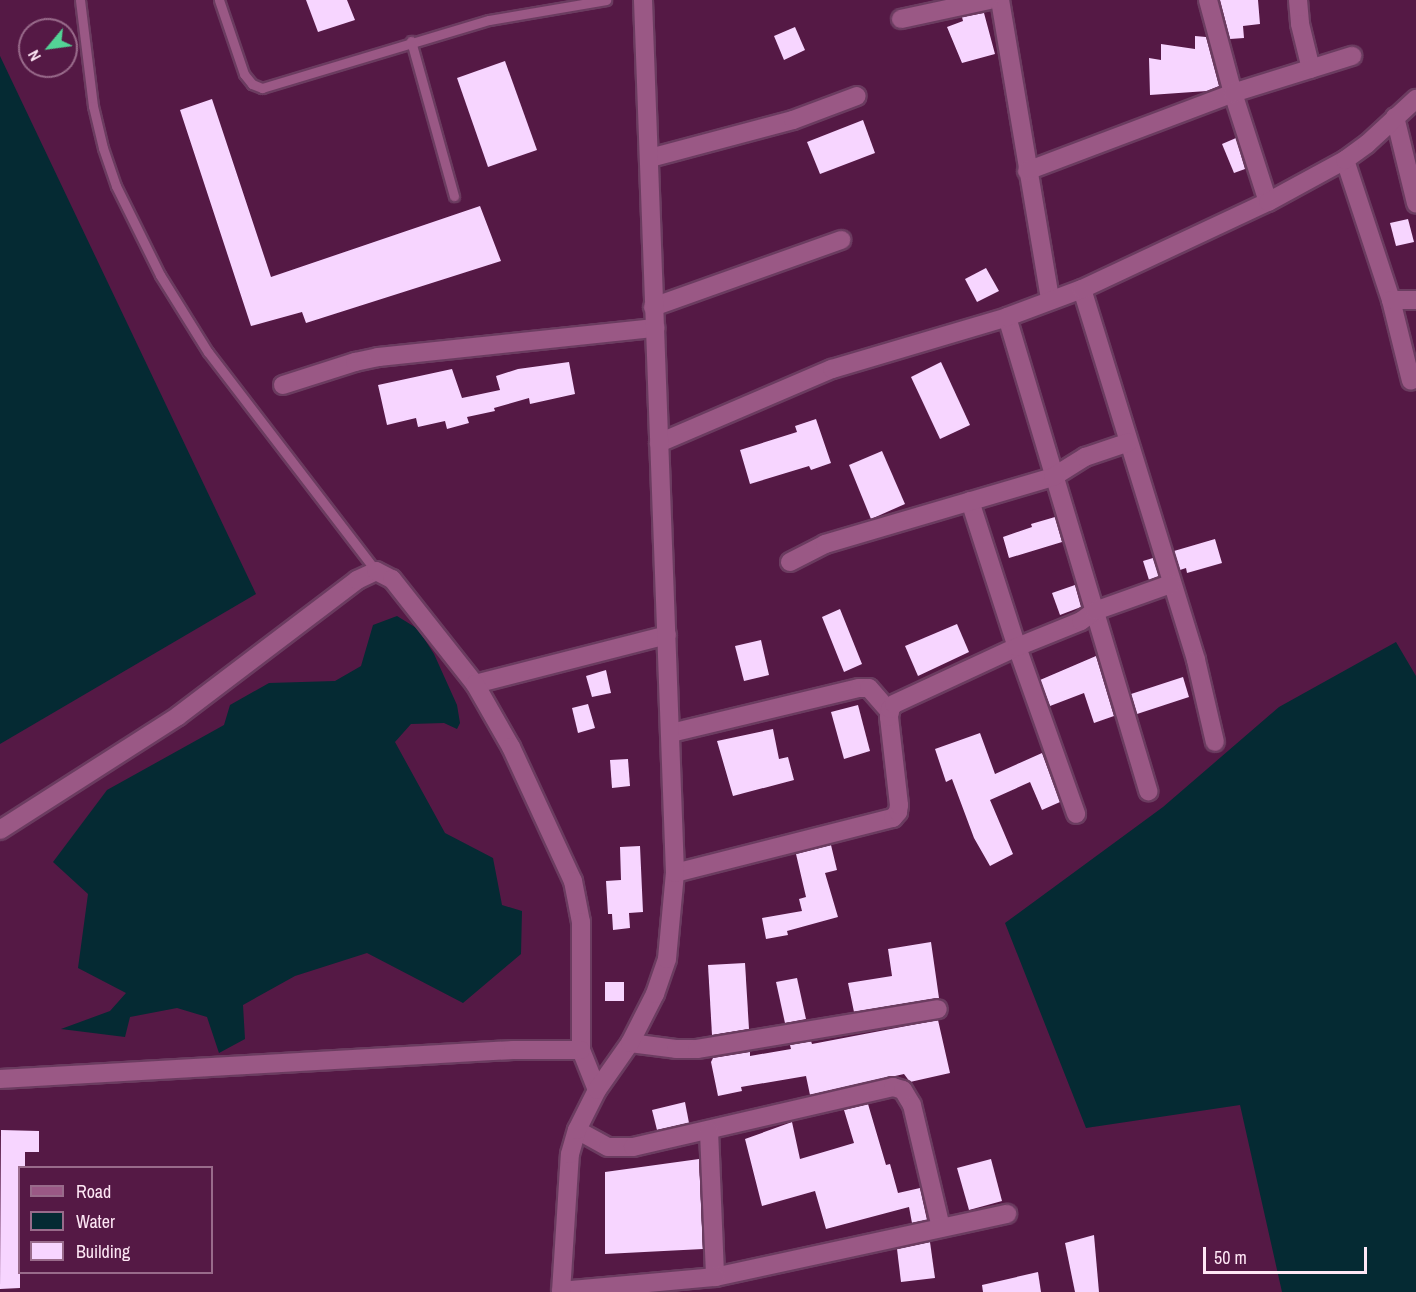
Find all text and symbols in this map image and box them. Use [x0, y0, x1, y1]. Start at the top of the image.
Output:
north arrow [18, 18, 78, 78]
text: N [22, 46, 46, 65]
legend [18, 1166, 213, 1274]
text: Road [76, 1179, 111, 1204]
text: Water [76, 1209, 115, 1234]
scale bar [1206, 1235, 1370, 1273]
text: Building [76, 1239, 130, 1264]
text: 50 m [1214, 1245, 1247, 1270]

